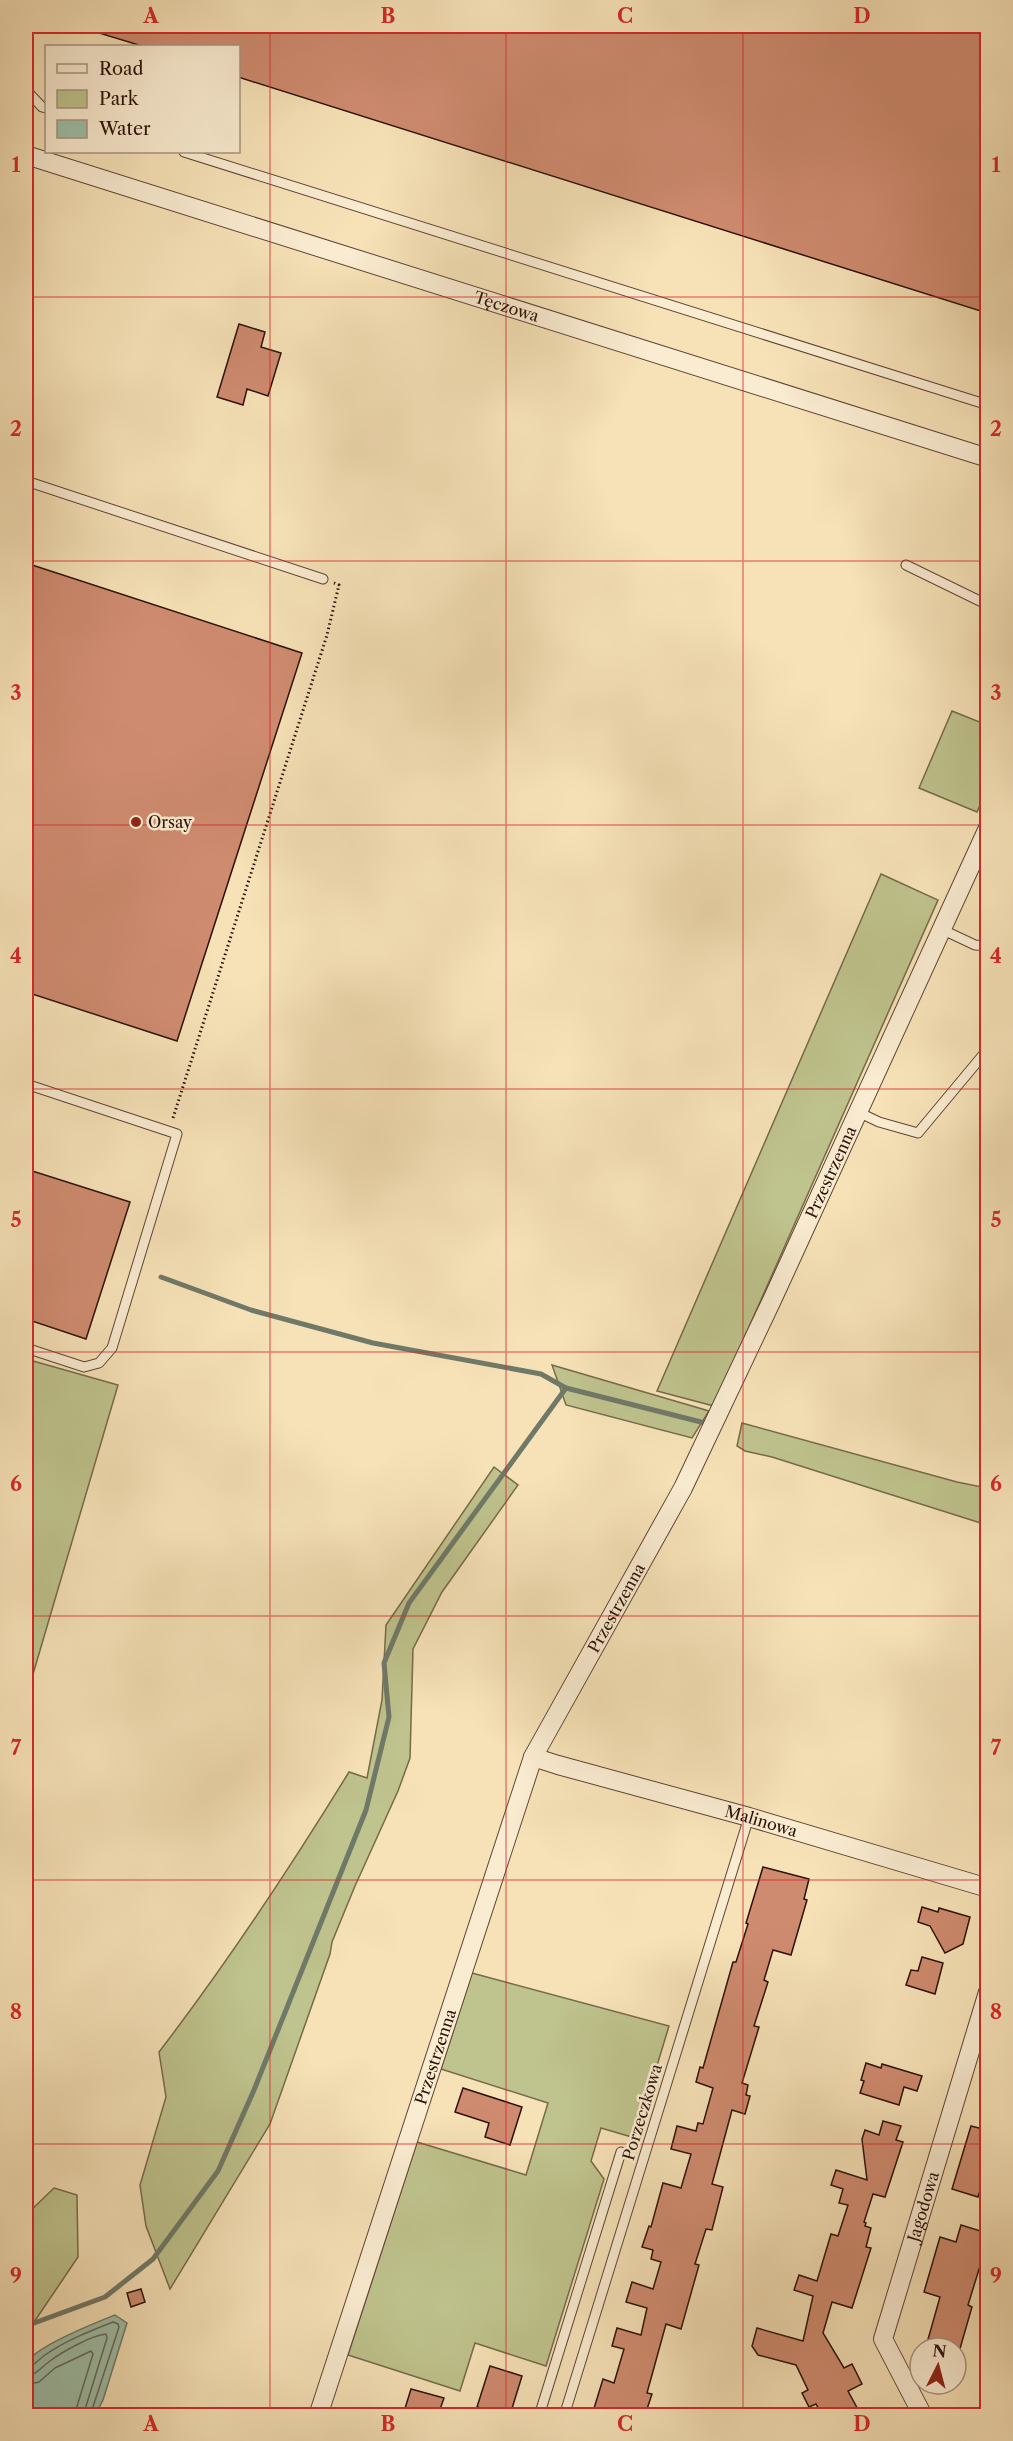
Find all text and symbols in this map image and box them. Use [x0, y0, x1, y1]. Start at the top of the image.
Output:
text: A [142, 4, 159, 28]
text: B [381, 4, 396, 28]
text: C [617, 4, 633, 28]
text: D [853, 4, 871, 28]
legend [45, 45, 240, 153]
text: Road [99, 58, 144, 80]
text: Park [99, 88, 140, 110]
text: Water [98, 118, 151, 140]
text: 1 [12, 153, 21, 177]
text: 1 [992, 153, 1001, 177]
street label: Tęczowa [472, 287, 542, 326]
text: 2 [10, 417, 22, 441]
text: 2 [990, 417, 1002, 441]
text: 3 [10, 681, 22, 705]
text: 3 [990, 681, 1002, 705]
place label: Orsay [148, 812, 193, 832]
marker: Orsay [129, 815, 143, 829]
text: 4 [10, 944, 22, 968]
text: 4 [990, 944, 1002, 968]
street label: Przestrzenna [801, 1122, 861, 1221]
text: 5 [10, 1208, 22, 1232]
text: 5 [990, 1208, 1002, 1232]
text: 6 [10, 1472, 22, 1496]
text: 6 [990, 1472, 1002, 1496]
street label: Przestrzenna [583, 1559, 649, 1656]
text: 7 [11, 1736, 22, 1760]
text: 7 [991, 1736, 1002, 1760]
street label: Malinowa [723, 1801, 800, 1841]
text: 8 [10, 2000, 22, 2024]
text: 8 [990, 2000, 1002, 2024]
street label: Przestrzenna [410, 2006, 460, 2107]
street label: Porzeczkowa [618, 2061, 666, 2163]
street label: Jagodowa [902, 2169, 943, 2247]
text: 9 [10, 2264, 22, 2288]
text: 9 [990, 2264, 1002, 2288]
north arrow [908, 2336, 968, 2396]
text: N [932, 2340, 948, 2362]
text: A [142, 2412, 159, 2436]
text: B [381, 2412, 396, 2436]
text: C [617, 2412, 633, 2436]
text: D [853, 2412, 871, 2436]

